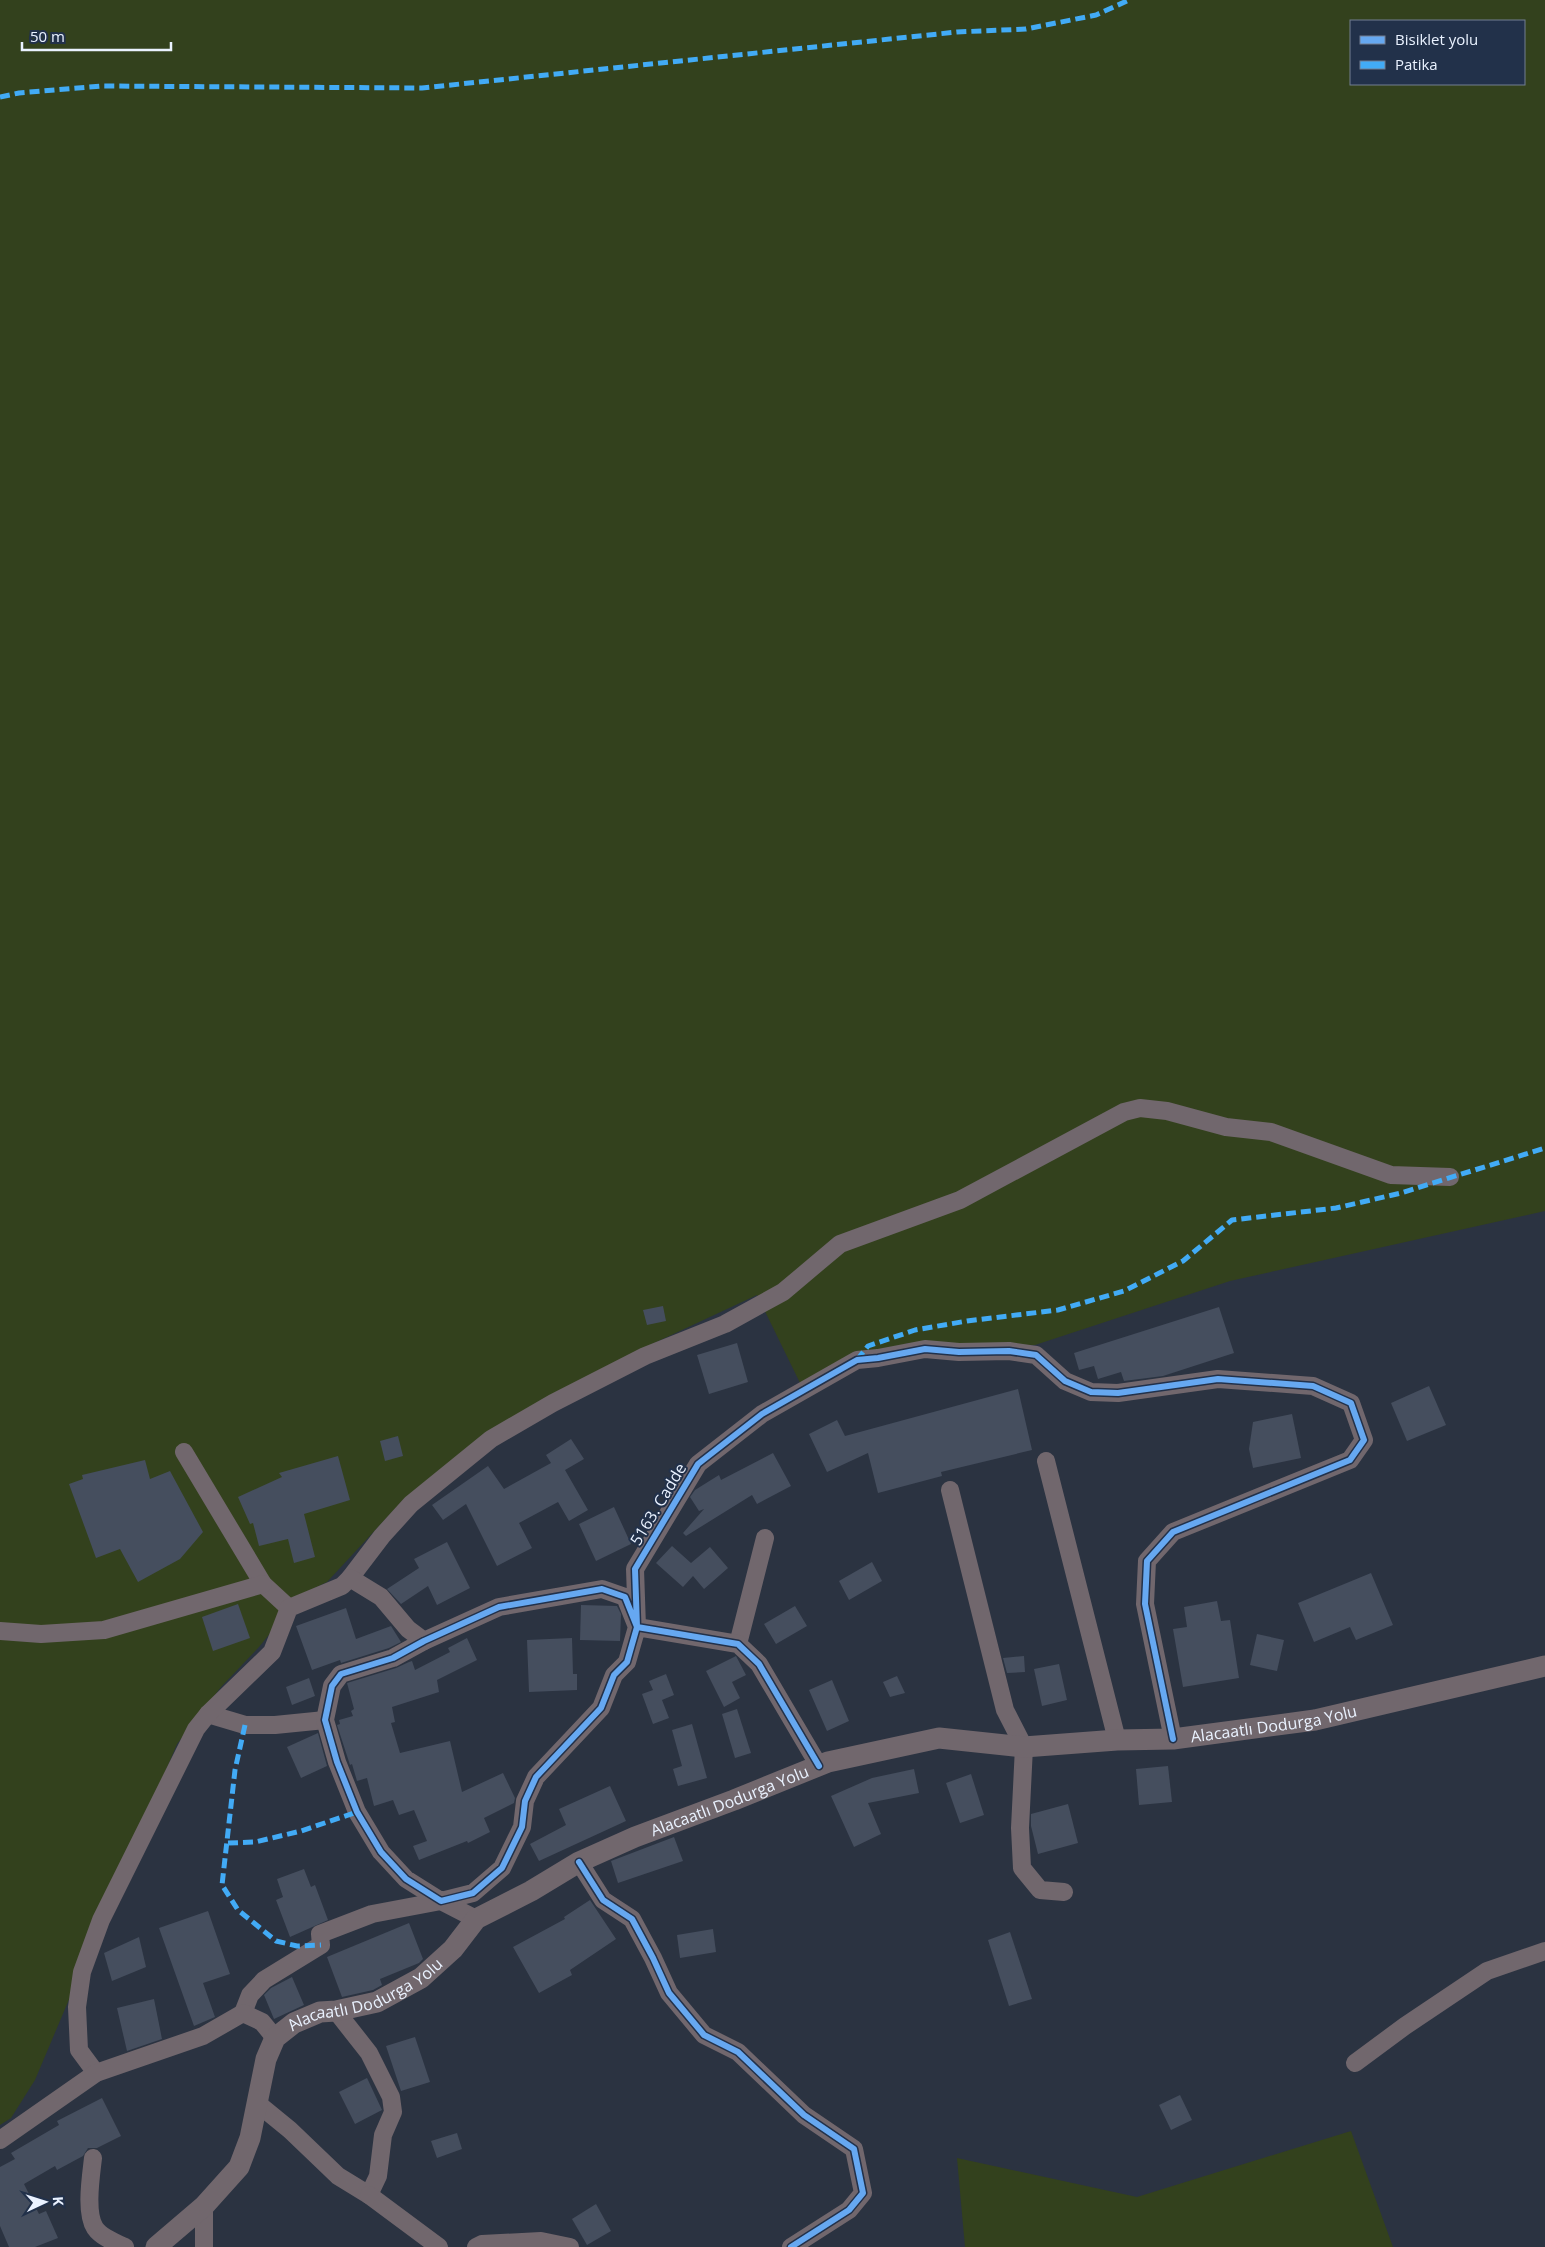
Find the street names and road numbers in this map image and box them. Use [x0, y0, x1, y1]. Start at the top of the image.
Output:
street label: 5163. Cadde [625, 1459, 691, 1549]
street label: Alacaatlı Dodurga Yolu [1189, 1700, 1359, 1748]
street label: Alacaatlı Dodurga Yolu [647, 1760, 812, 1841]
street label: Alacaatlı Dodurga Yolu [282, 1953, 447, 2035]

